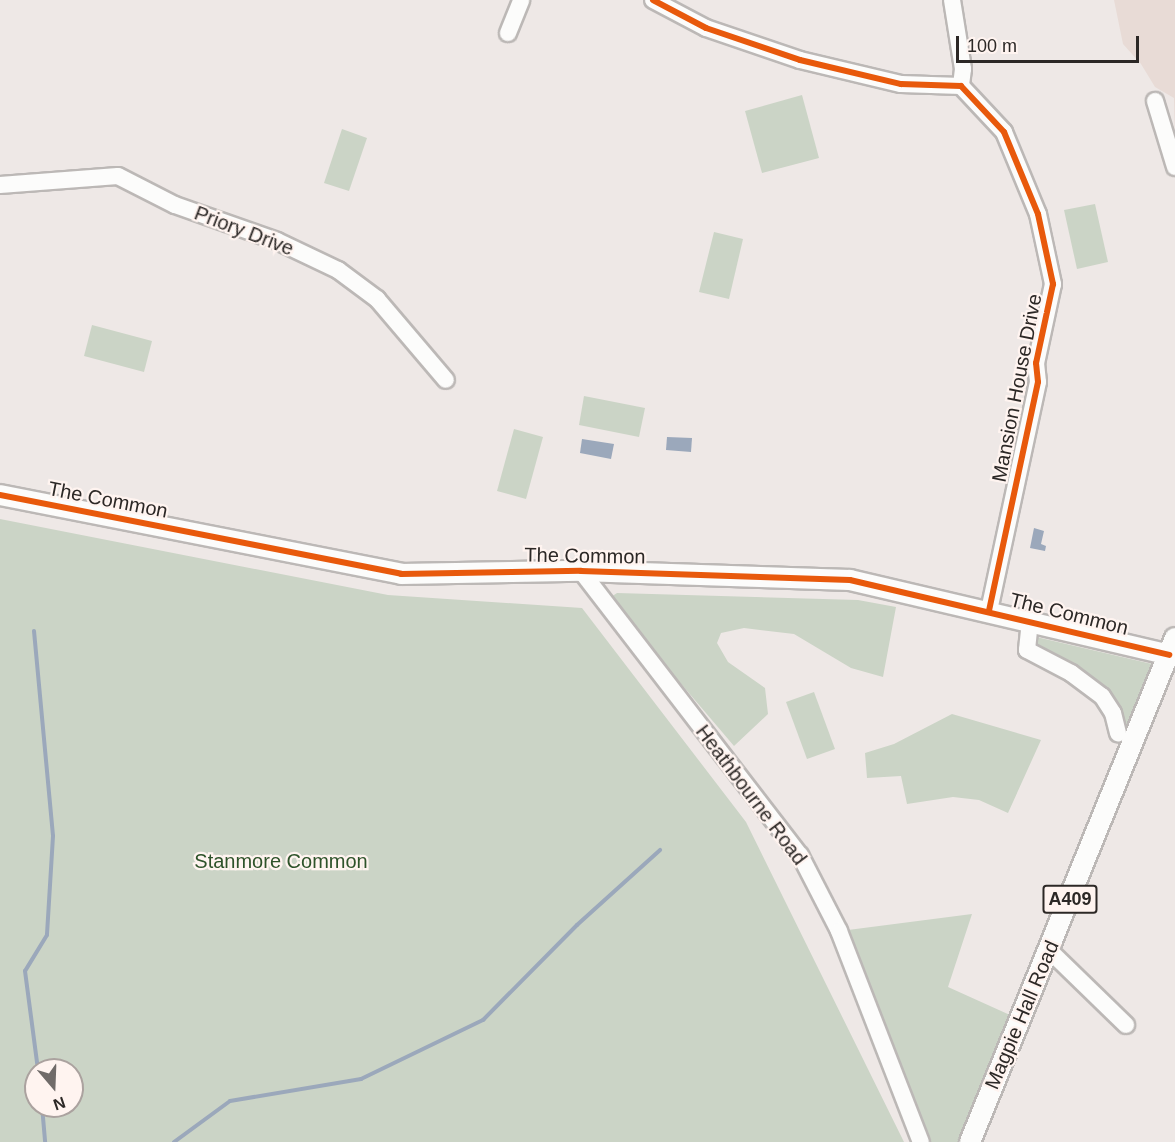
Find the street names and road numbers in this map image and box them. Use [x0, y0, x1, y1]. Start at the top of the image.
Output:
street label: Priory Drive [191, 201, 297, 261]
street label: Mansion House Drive [987, 292, 1047, 484]
street label: The Common [46, 477, 170, 523]
street label: The Common [524, 543, 646, 569]
street label: The Common [1007, 588, 1131, 640]
street label: Heathbourne Road [691, 720, 811, 870]
road number: A409 [1042, 884, 1098, 914]
street label: Magpie Hall Road [980, 937, 1064, 1093]

